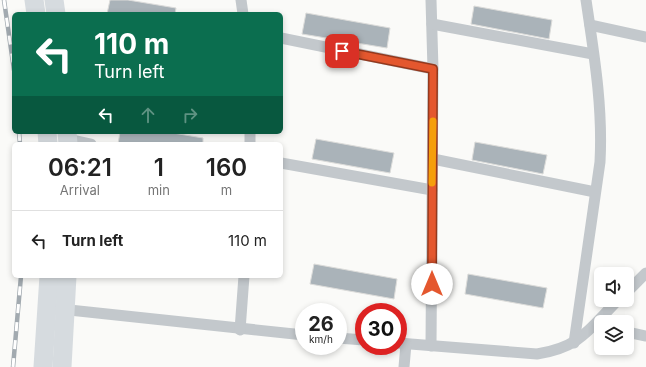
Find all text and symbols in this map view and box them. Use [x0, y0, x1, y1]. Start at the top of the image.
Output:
text: 110 m [94, 27, 169, 61]
icon: left [28, 28, 80, 80]
pin [325, 34, 359, 68]
icon: arrive [331, 40, 353, 62]
text: Turn left [94, 61, 164, 82]
icon: left [95, 104, 117, 126]
icon: ahead [137, 104, 159, 126]
icon: right [179, 104, 201, 126]
text: 06:21 [48, 153, 112, 182]
text: 1 [154, 153, 164, 182]
text: 160 [206, 153, 247, 182]
text: Arrival [60, 182, 100, 198]
text: min [148, 182, 170, 198]
text: m [221, 182, 232, 198]
icon: left [28, 230, 50, 252]
text: Turn left [62, 231, 123, 250]
text: 110 m [228, 231, 267, 250]
position arrow [411, 263, 453, 305]
map controls [594, 267, 634, 355]
button: sound [594, 267, 634, 307]
speed limit sign: 30 [355, 303, 407, 355]
text: 26 [308, 312, 334, 336]
button: layers [594, 315, 634, 355]
text: km/h [309, 333, 333, 345]

